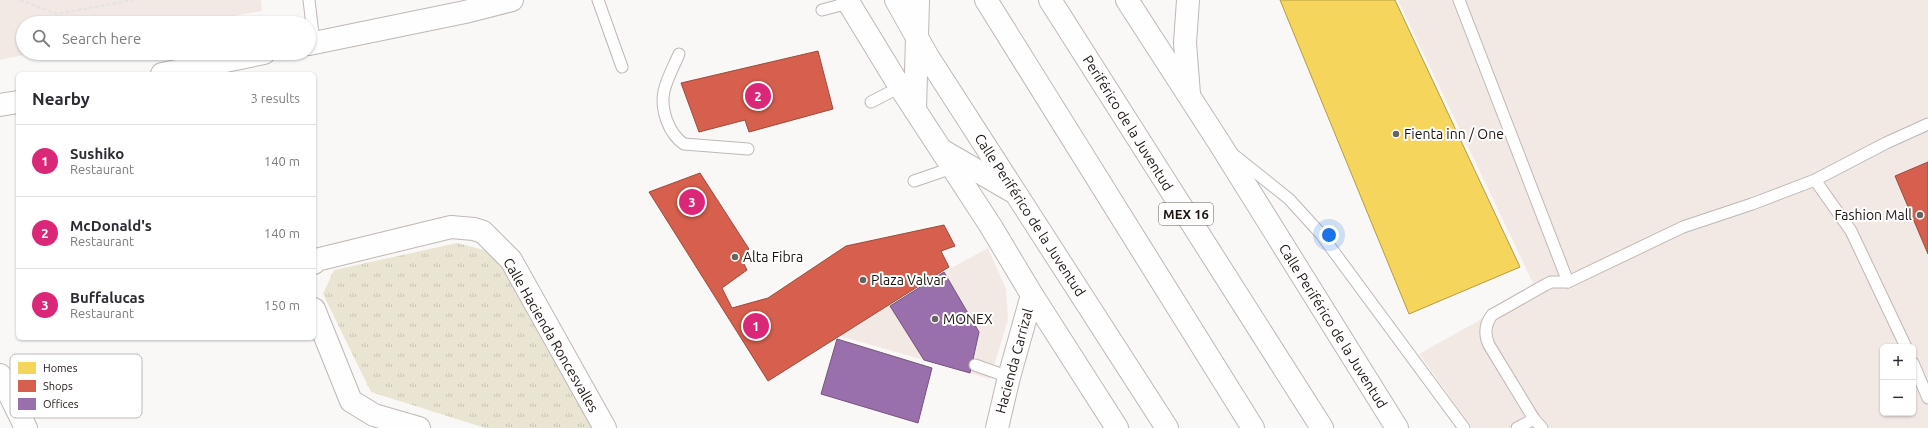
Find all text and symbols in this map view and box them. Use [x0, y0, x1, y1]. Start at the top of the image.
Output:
search box [16, 16, 316, 60]
icon: search [30, 27, 52, 49]
text: Search here [62, 30, 141, 47]
street label: Periférico de la Juventud [1080, 52, 1176, 194]
pin: 2 [745, 81, 771, 111]
text: Nearby [32, 89, 90, 108]
text: 3 results [250, 91, 300, 105]
place label: Fienta inn / One [1404, 126, 1504, 142]
marker: Fienta inn / One [1391, 129, 1401, 139]
street label: Calle Periférico de la Juventud [971, 131, 1089, 299]
text: Sushiko [70, 145, 124, 162]
text: 1 [41, 154, 49, 168]
text: 140 m [264, 154, 300, 168]
text: Restaurant [70, 162, 134, 176]
pin: 3 [679, 187, 705, 217]
road number: MEX 16 [1159, 203, 1213, 225]
place label: Fashion Mall [1834, 207, 1912, 223]
marker: Fashion Mall [1915, 210, 1925, 220]
text: McDonald's [70, 217, 152, 234]
your location [1319, 225, 1339, 245]
text: 2 [41, 226, 49, 240]
text: 140 m [264, 226, 300, 240]
text: Restaurant [70, 234, 134, 248]
street label: Calle Periférico de la Juventud [1276, 241, 1390, 411]
place label: Alta Fibra [743, 249, 803, 265]
marker: Alta Fibra [730, 252, 740, 262]
street label: Calle Hacienda Roncesvalles [500, 255, 602, 415]
place label: Plaza Valvar [871, 272, 947, 288]
marker: Plaza Valvar [858, 275, 868, 285]
text: Buffalucas [70, 289, 145, 306]
text: 3 [41, 298, 49, 312]
text: 150 m [264, 298, 300, 312]
text: Restaurant [70, 306, 134, 320]
street label: Hacienda Carrizal [992, 306, 1036, 415]
pin: 1 [743, 311, 769, 341]
place label: MONEX [943, 311, 993, 327]
marker: MONEX [930, 314, 940, 324]
map controls [1880, 344, 1916, 416]
button: + [1880, 344, 1916, 380]
legend [10, 354, 142, 418]
text: Homes [43, 362, 78, 374]
text: Shops [43, 380, 73, 392]
button: − [1880, 380, 1916, 416]
text: Offices [43, 398, 79, 410]

